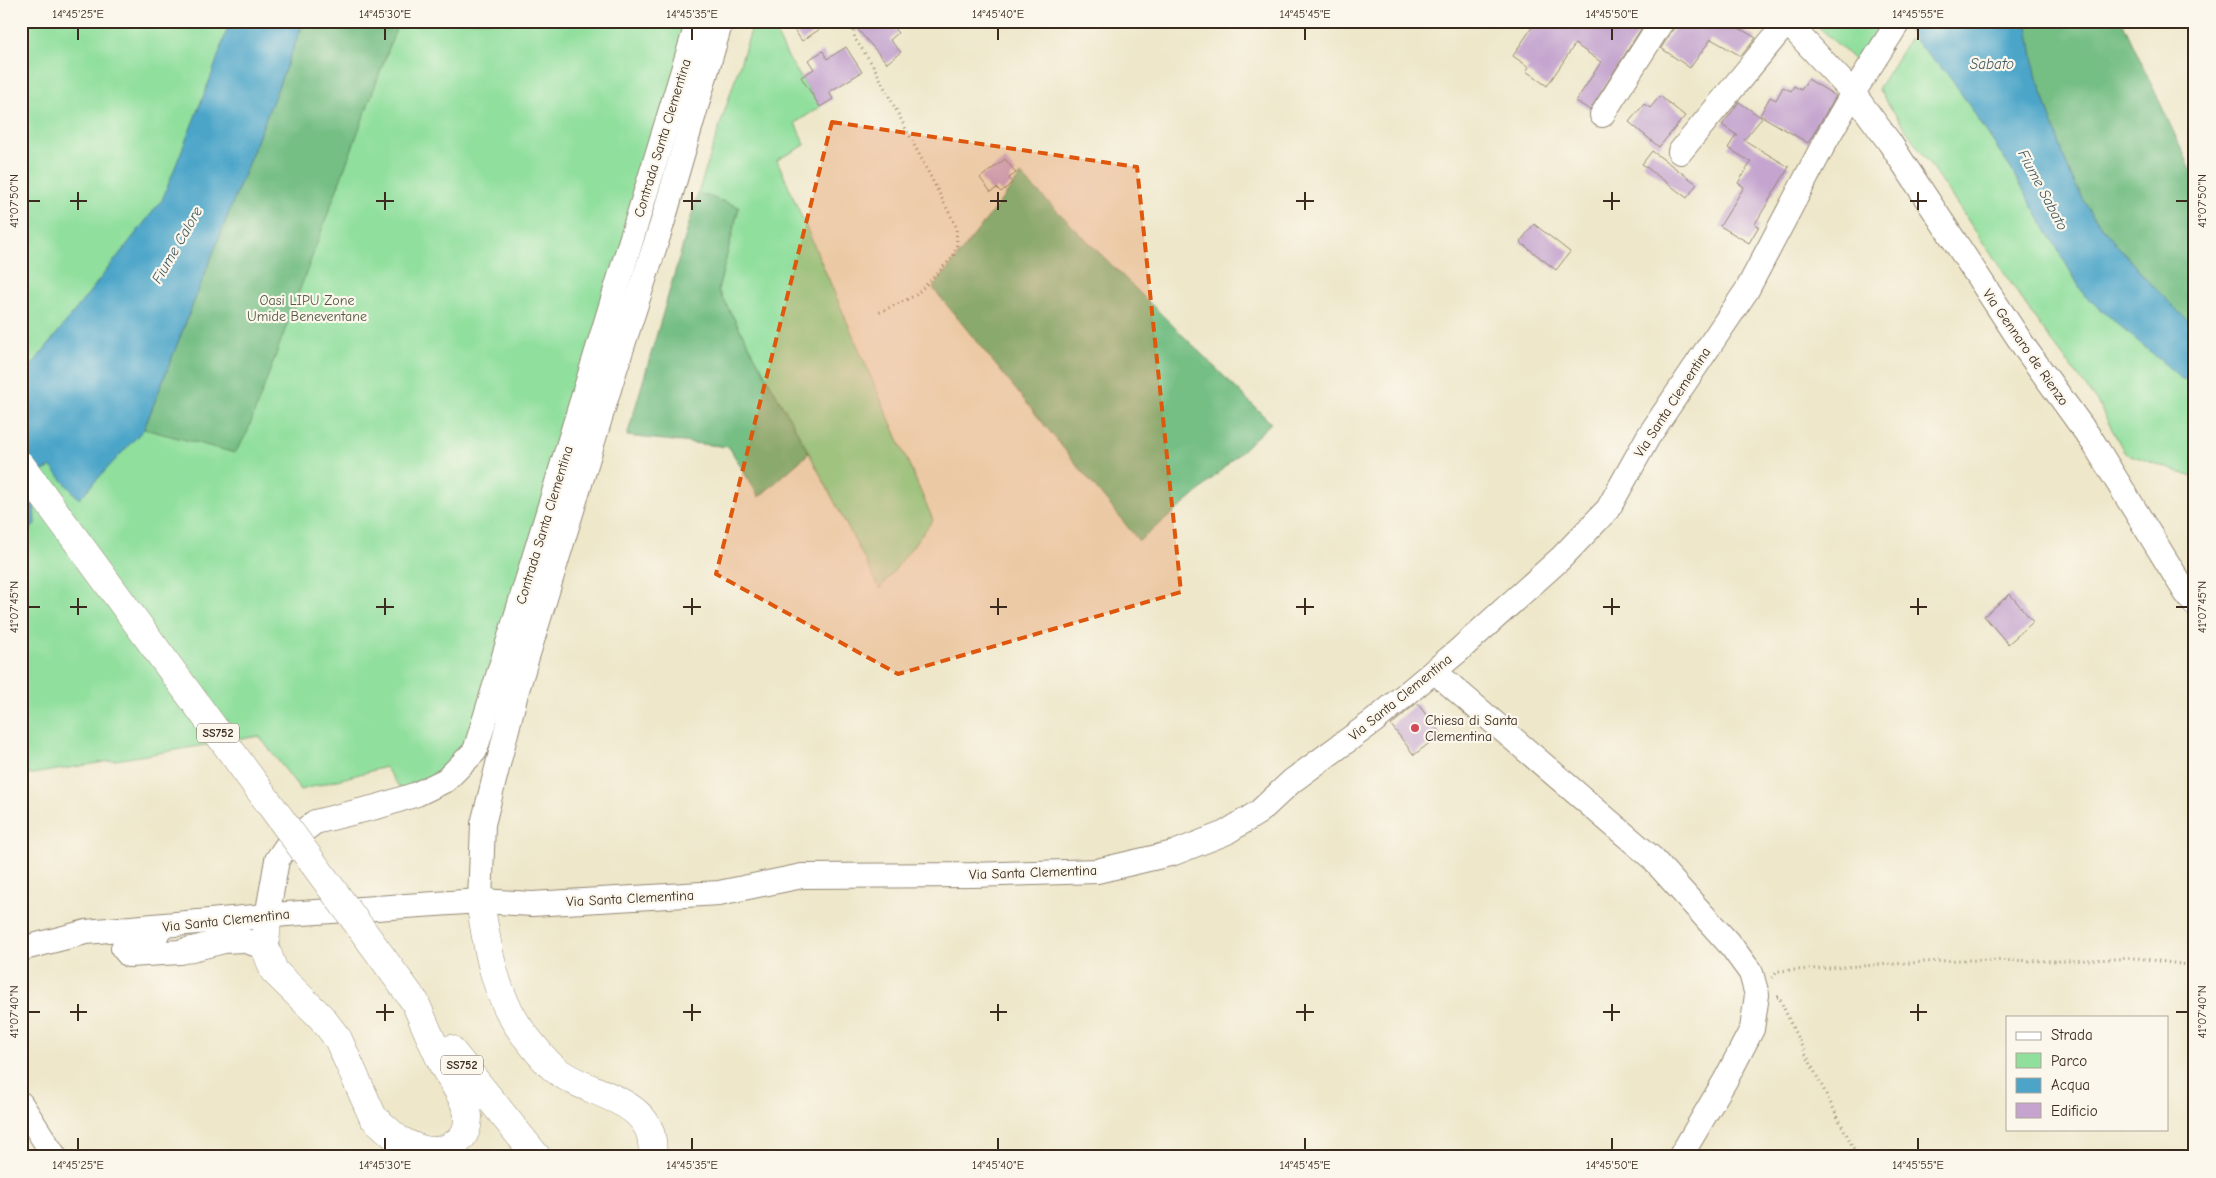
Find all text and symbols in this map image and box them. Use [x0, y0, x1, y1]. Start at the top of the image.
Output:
text: 14°45'25"E [52, 7, 104, 21]
text: 14°45'30"E [359, 7, 411, 21]
text: 14°45'35"E [666, 7, 718, 21]
text: 14°45'40"E [972, 7, 1024, 21]
text: 14°45'45"E [1279, 7, 1331, 21]
text: 14°45'50"E [1586, 7, 1638, 21]
text: 14°45'55"E [1892, 7, 1944, 21]
water label: Sabato [1970, 55, 2014, 73]
street label: Contrada Santa Clementina [630, 57, 695, 219]
water label: Fiume Sabato [2014, 146, 2072, 234]
text: 41°07'50"N [7, 174, 21, 228]
text: 41°07'50"N [2195, 174, 2209, 228]
water label: Fiume Calore [148, 203, 207, 287]
street label: Via Gennaro de Rienzo [1979, 286, 2072, 409]
park label: Oasi LIPU Zone Umide Beneventane [247, 292, 367, 325]
street label: Via Santa Clementina [1630, 344, 1714, 461]
street label: Contrada Santa Clementina [512, 444, 577, 606]
text: 41°07'45"N [7, 581, 21, 633]
text: 41°07'45"N [2195, 581, 2209, 633]
street label: Via Santa Clementina [1345, 651, 1455, 744]
place label: Chiesa di Santa Clementina [1425, 712, 1518, 745]
marker: Chiesa di Santa Clementina [1409, 722, 1421, 734]
road number: SS752 [197, 724, 239, 742]
street label: Via Santa Clementina [969, 862, 1097, 883]
street label: Via Santa Clementina [566, 887, 694, 910]
street label: Via Santa Clementina [162, 905, 291, 936]
text: 41°07'40"N [7, 985, 21, 1039]
text: 41°07'40"N [2195, 985, 2209, 1039]
legend [2006, 1016, 2168, 1130]
text: Strada [2051, 1026, 2093, 1044]
text: Parco [2051, 1052, 2087, 1070]
road number: SS752 [441, 1056, 483, 1074]
text: Acqua [2051, 1076, 2090, 1094]
text: Edificio [2051, 1102, 2098, 1120]
text: 14°45'25"E [52, 1158, 104, 1172]
text: 14°45'30"E [359, 1158, 411, 1172]
text: 14°45'35"E [666, 1158, 718, 1172]
text: 14°45'40"E [972, 1158, 1024, 1172]
text: 14°45'45"E [1279, 1158, 1331, 1172]
text: 14°45'50"E [1586, 1158, 1638, 1172]
text: 14°45'55"E [1892, 1158, 1944, 1172]

